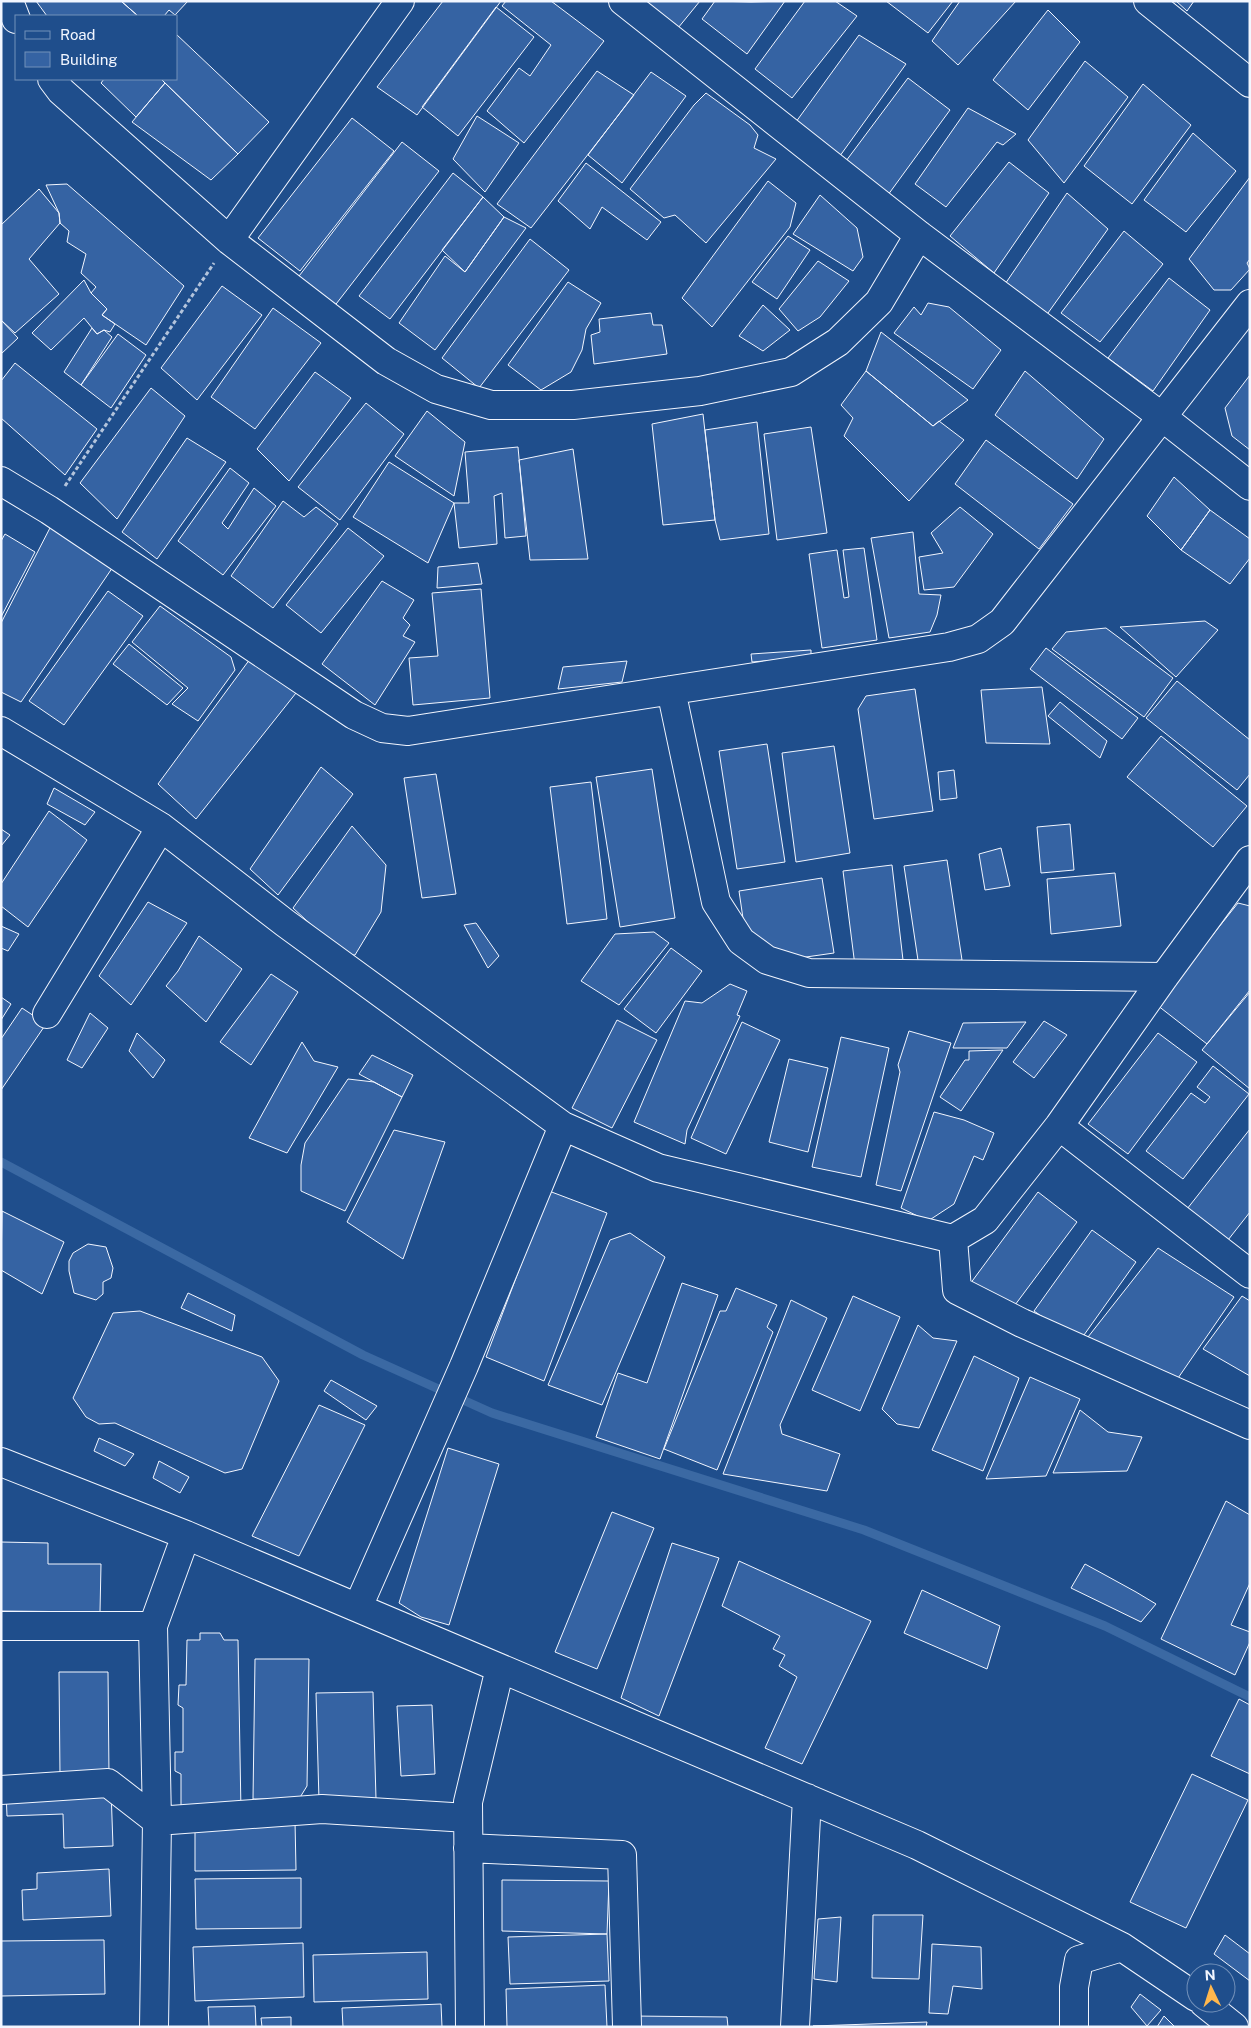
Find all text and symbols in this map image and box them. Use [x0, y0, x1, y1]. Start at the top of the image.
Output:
legend [15, 15, 178, 80]
text: Road [60, 26, 96, 43]
text: Building [60, 51, 118, 68]
north arrow [1186, 1963, 1236, 2013]
text: N [1204, 1967, 1216, 1983]

